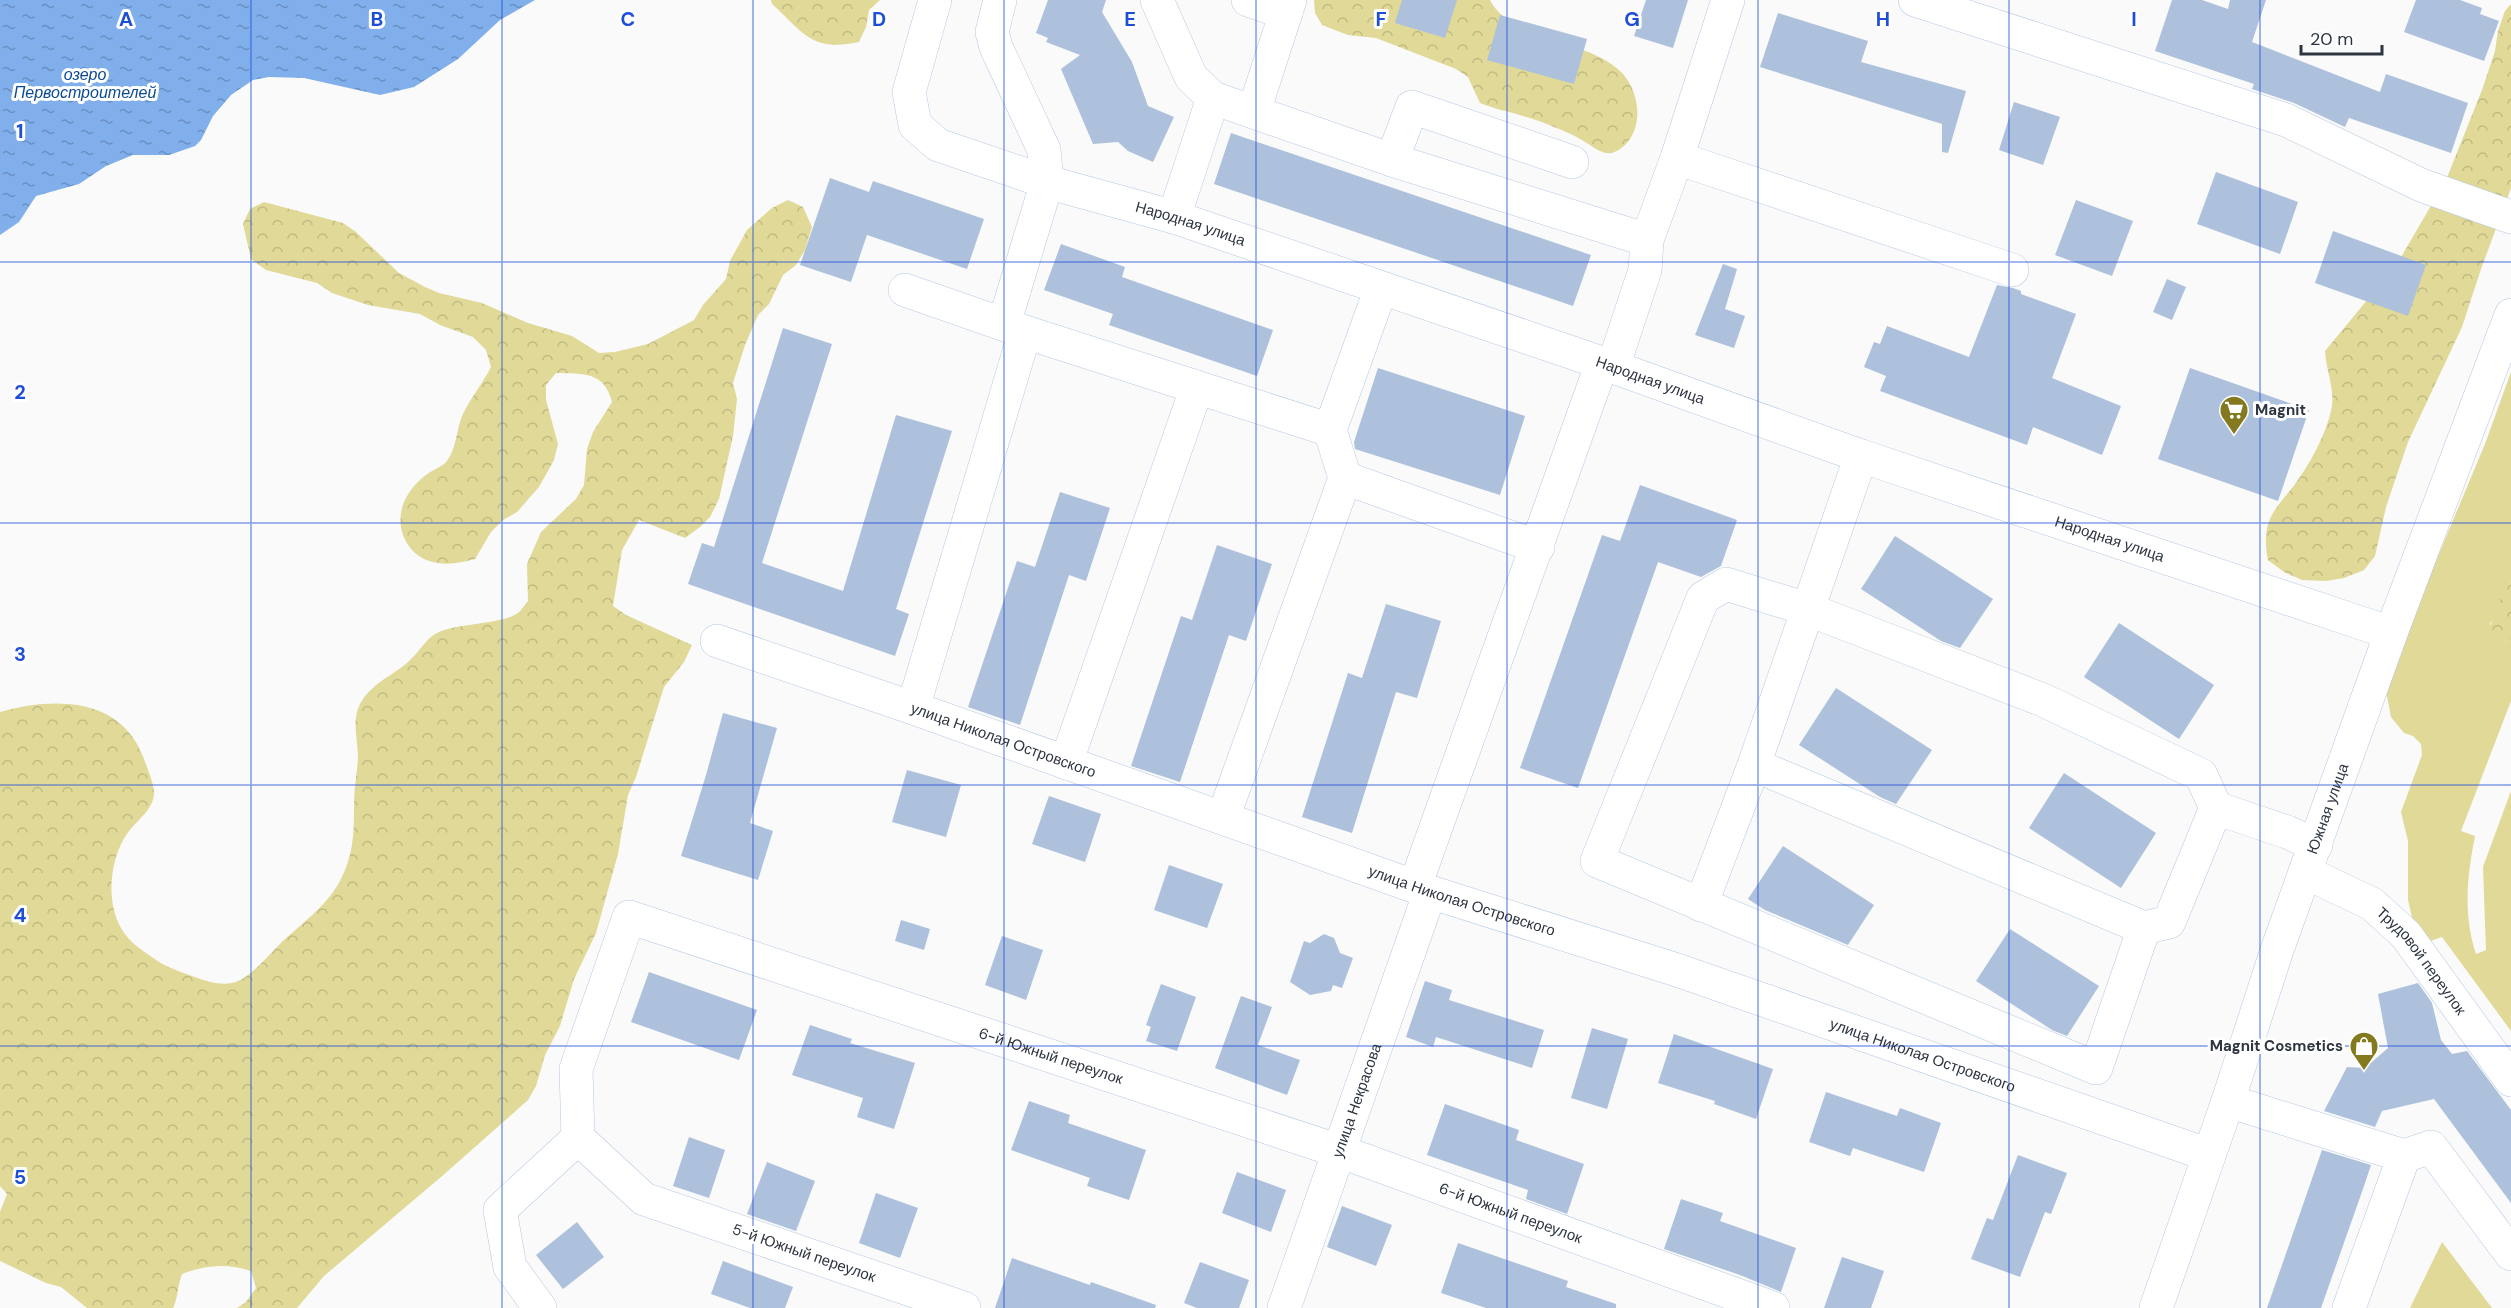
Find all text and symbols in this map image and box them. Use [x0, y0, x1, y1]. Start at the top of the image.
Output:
text: A [119, 6, 133, 32]
text: B [371, 6, 383, 32]
text: C [621, 6, 635, 32]
text: D [872, 6, 886, 32]
text: E [1124, 6, 1136, 32]
text: F [1375, 6, 1387, 32]
text: G [1624, 6, 1640, 32]
text: H [1876, 6, 1890, 32]
text: I [2131, 6, 2137, 32]
scale bar [2301, 18, 2382, 56]
text: 20 m [2310, 27, 2353, 51]
water label: озеро Первостроителей [14, 64, 156, 103]
text: 1 [16, 118, 24, 144]
street label: Народная улица [1133, 197, 1249, 251]
street label: Народная улица [1593, 352, 1708, 409]
text: 2 [14, 379, 26, 405]
supermarket icon: Magnit [2218, 394, 2250, 436]
place label: Magnit [2255, 400, 2306, 420]
street label: Народная улица [2052, 511, 2168, 567]
text: 3 [14, 641, 26, 667]
street label: улица Николая Островского [908, 698, 1099, 782]
street label: Южная улица [2302, 760, 2354, 857]
street label: улица Николая Островского [1366, 861, 1558, 941]
text: 4 [14, 902, 27, 928]
street label: Трудовой переулок [2372, 903, 2471, 1019]
street label: улица Николая Островского [1827, 1014, 2018, 1097]
street label: 6-й Южный переулок [976, 1023, 1126, 1089]
shop icon: Magnit Cosmetics [2348, 1030, 2380, 1072]
place label: Magnit Cosmetics [2210, 1036, 2343, 1056]
street label: улица Некрасова [1328, 1040, 1386, 1160]
text: 5 [14, 1164, 26, 1190]
street label: 6-й Южный переулок [1436, 1178, 1585, 1248]
street label: 5-й Южный переулок [730, 1219, 879, 1287]

